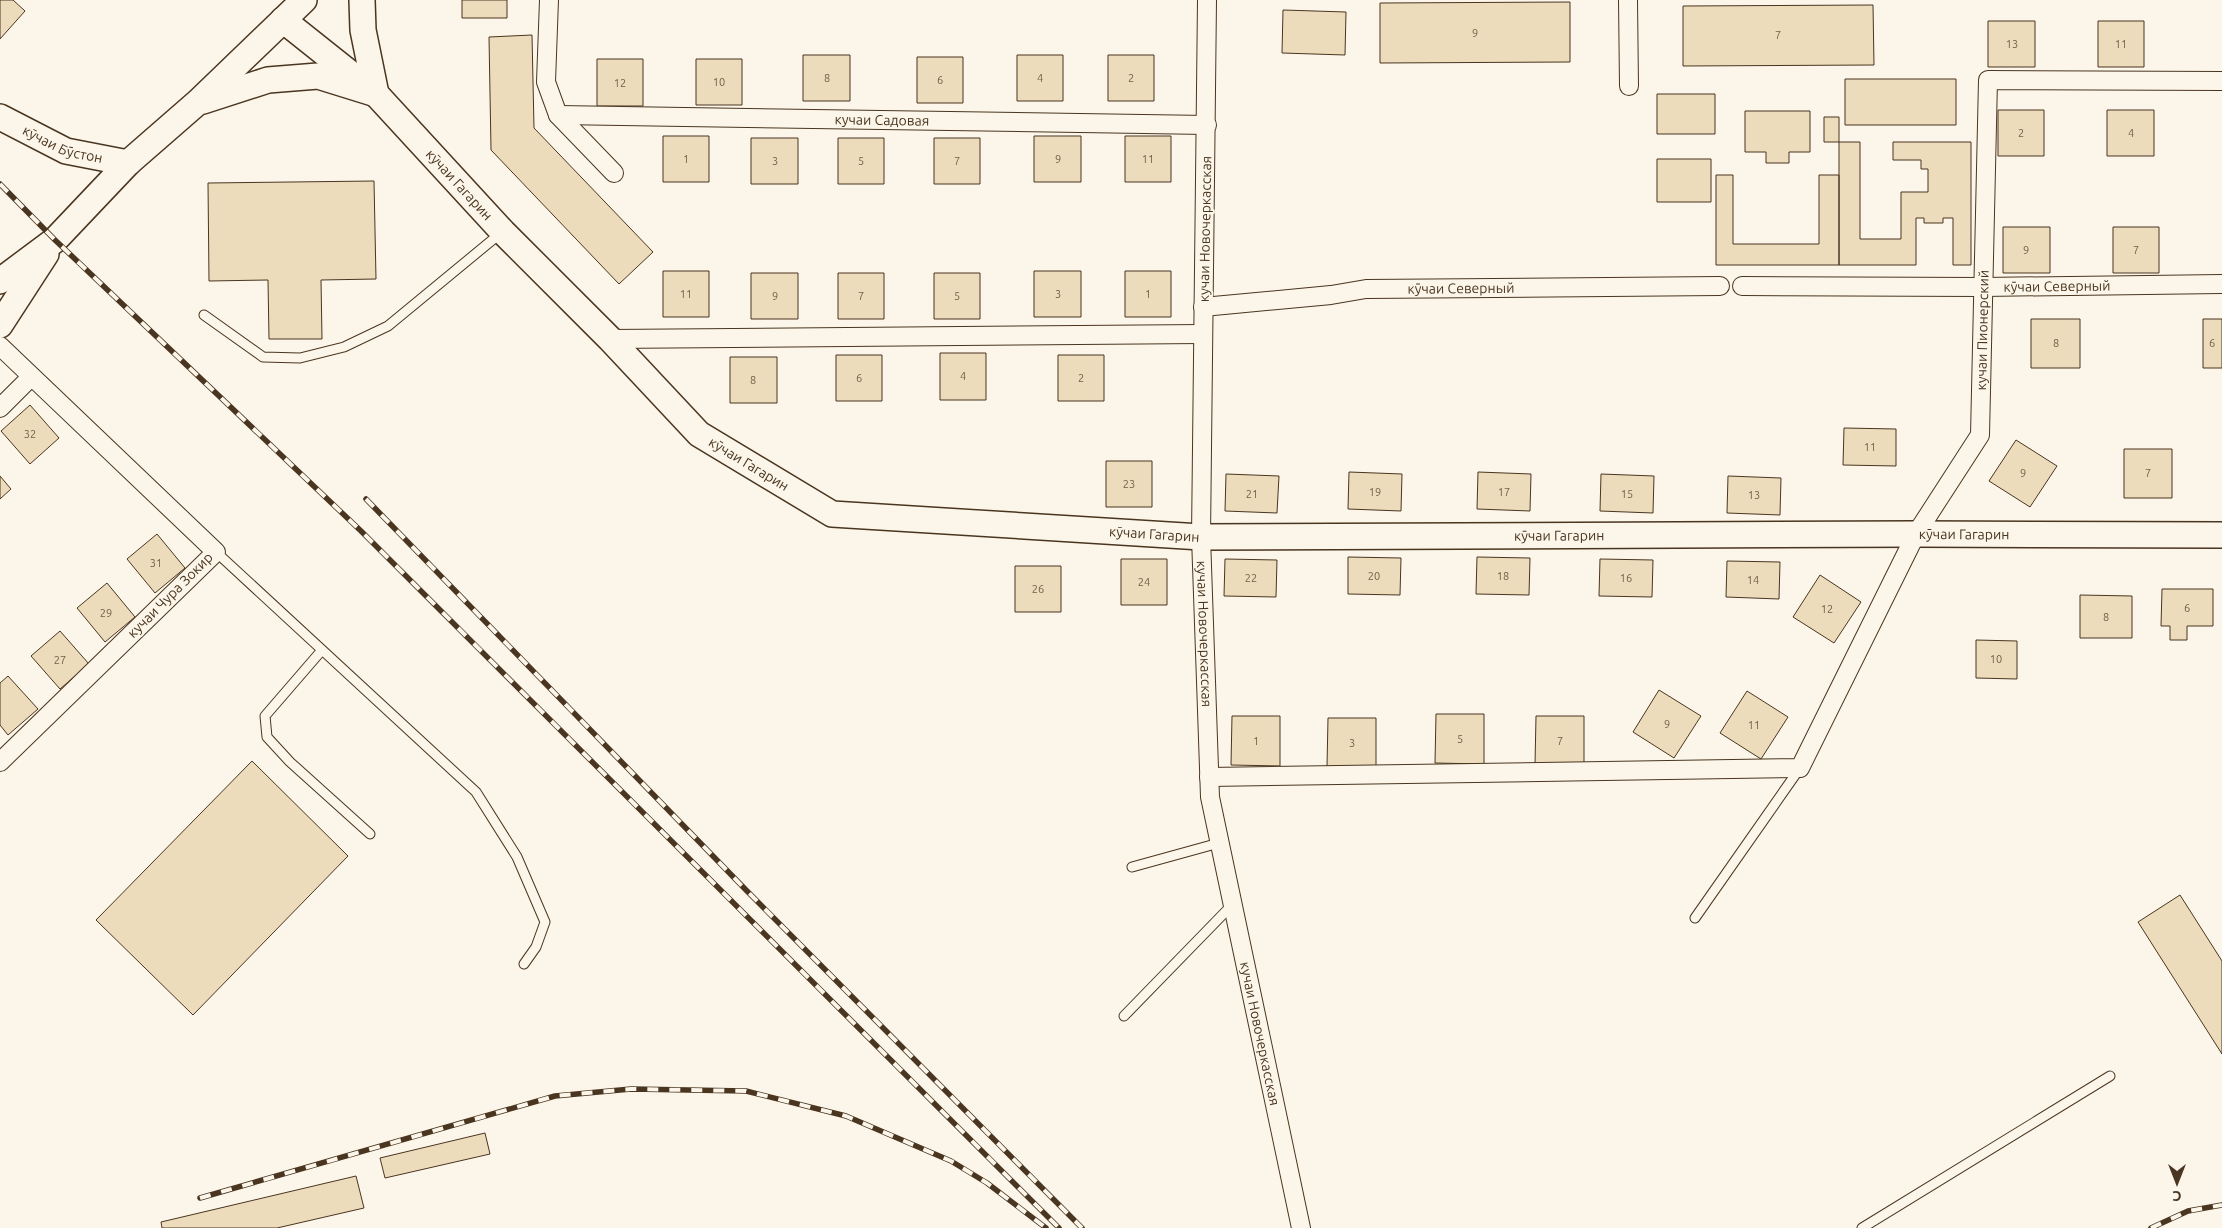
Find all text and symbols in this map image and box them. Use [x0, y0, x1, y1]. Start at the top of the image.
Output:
house number: 9 [1472, 27, 1478, 39]
house number: 7 [1775, 29, 1781, 41]
house number: 13 [2006, 38, 2018, 50]
house number: 11 [2115, 38, 2127, 50]
house number: 8 [824, 72, 830, 84]
house number: 4 [1037, 72, 1043, 84]
house number: 2 [1128, 72, 1134, 84]
house number: 6 [937, 74, 943, 86]
house number: 10 [713, 76, 725, 88]
house number: 12 [614, 77, 626, 89]
street label: кучаи Садовая [834, 111, 929, 129]
street label: кӯчаи Бӯстон [20, 122, 104, 166]
house number: 2 [2018, 127, 2024, 139]
house number: 4 [2128, 127, 2134, 139]
street label: кӯчаи Гагарин [423, 146, 496, 223]
house number: 1 [683, 153, 689, 165]
house number: 9 [1055, 153, 1061, 165]
house number: 11 [1142, 153, 1154, 165]
house number: 3 [772, 155, 778, 167]
house number: 5 [858, 155, 864, 167]
house number: 7 [954, 155, 960, 167]
street label: кучаи Новочеркасская [1196, 156, 1214, 302]
house number: 9 [2023, 244, 2029, 256]
house number: 7 [2133, 244, 2139, 256]
street label: кучаи Пионерский [1973, 270, 1992, 391]
street label: кӯчаи Северный [2003, 277, 2111, 295]
street label: кӯчаи Северный [1407, 280, 1514, 297]
house number: 11 [680, 288, 692, 300]
house number: 3 [1055, 288, 1061, 300]
house number: 1 [1145, 288, 1151, 300]
house number: 9 [772, 290, 778, 302]
house number: 7 [858, 290, 864, 302]
house number: 5 [954, 290, 960, 302]
house number: 8 [2053, 337, 2059, 349]
house number: 6 [2209, 337, 2215, 349]
house number: 4 [960, 370, 966, 382]
house number: 6 [856, 372, 862, 384]
house number: 2 [1078, 372, 1084, 384]
house number: 8 [750, 374, 756, 386]
house number: 32 [24, 428, 36, 440]
street label: кӯчаи Гагарин [706, 434, 792, 494]
house number: 11 [1864, 441, 1876, 453]
house number: 9 [2020, 467, 2026, 479]
house number: 7 [2145, 467, 2151, 479]
house number: 23 [1123, 478, 1135, 490]
house number: 19 [1369, 486, 1381, 498]
house number: 17 [1498, 486, 1510, 498]
house number: 21 [1246, 488, 1258, 500]
house number: 15 [1621, 488, 1633, 500]
house number: 13 [1748, 489, 1760, 501]
street label: кӯчаи Гагарин [1109, 523, 1200, 545]
street label: кӯчаи Гагарин [1919, 526, 2010, 542]
street label: кӯчаи Гагарин [1514, 527, 1605, 544]
street label: кучаи Чура Зокир [124, 549, 216, 641]
house number: 31 [150, 557, 162, 569]
street label: кучаи Новочеркасская [1194, 560, 1215, 707]
house number: 20 [1368, 570, 1380, 582]
house number: 18 [1497, 570, 1509, 582]
house number: 22 [1245, 572, 1257, 584]
house number: 16 [1620, 572, 1632, 584]
house number: 14 [1747, 574, 1759, 586]
house number: 24 [1138, 576, 1150, 588]
house number: 26 [1032, 583, 1044, 595]
house number: 6 [2184, 602, 2190, 614]
house number: 12 [1821, 603, 1833, 615]
house number: 29 [100, 607, 112, 619]
house number: 8 [2103, 611, 2109, 623]
house number: 10 [1990, 653, 2002, 665]
house number: 27 [54, 654, 66, 666]
house number: 9 [1664, 718, 1670, 730]
house number: 11 [1748, 719, 1760, 731]
house number: 5 [1457, 733, 1463, 745]
house number: 1 [1253, 735, 1259, 747]
house number: 7 [1557, 735, 1563, 747]
house number: 3 [1349, 737, 1355, 749]
street label: кучаи Новочеркасская [1237, 960, 1283, 1107]
north arrow [2152, 1158, 2202, 1208]
text: С [2172, 1188, 2181, 1204]

